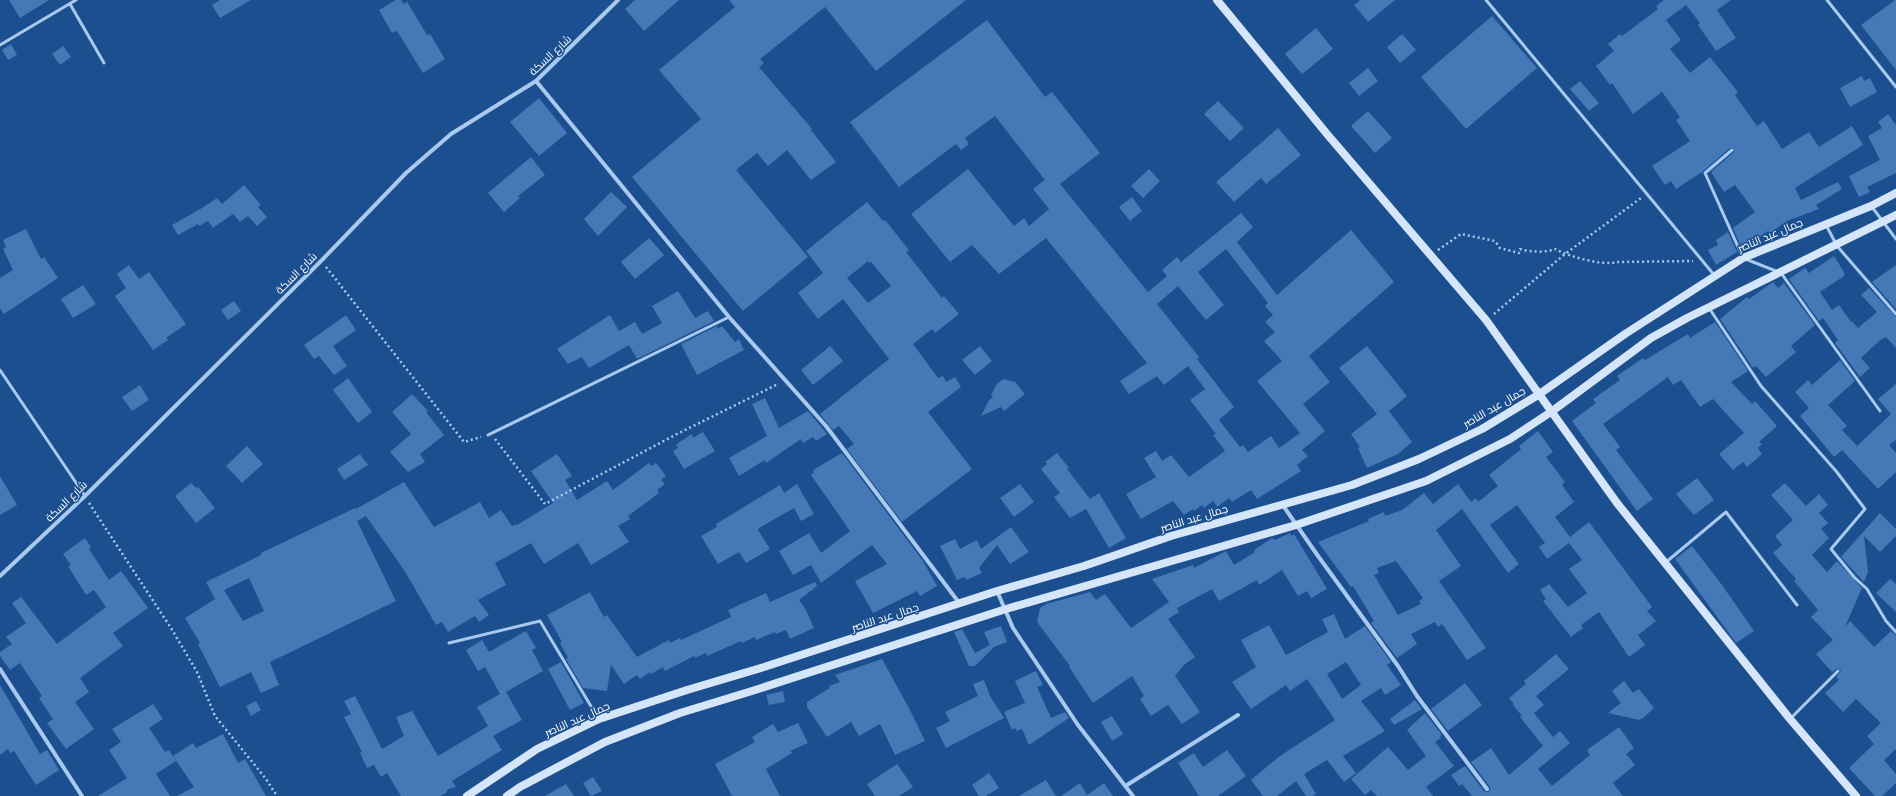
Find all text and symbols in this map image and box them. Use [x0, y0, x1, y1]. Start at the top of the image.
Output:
street label: شارع السكة [526, 32, 575, 79]
street label: جمال عبد الناصر [1734, 215, 1805, 256]
street label: شارع السكة [272, 249, 320, 297]
street label: جمال عبد الناصر [1459, 383, 1528, 432]
street label: شارع السكة [42, 477, 91, 525]
street label: جمال عبد الناصر [1158, 501, 1230, 536]
street label: جمال عبد الناصر [849, 600, 921, 636]
street label: جمال عبد الناصر [541, 698, 612, 741]

